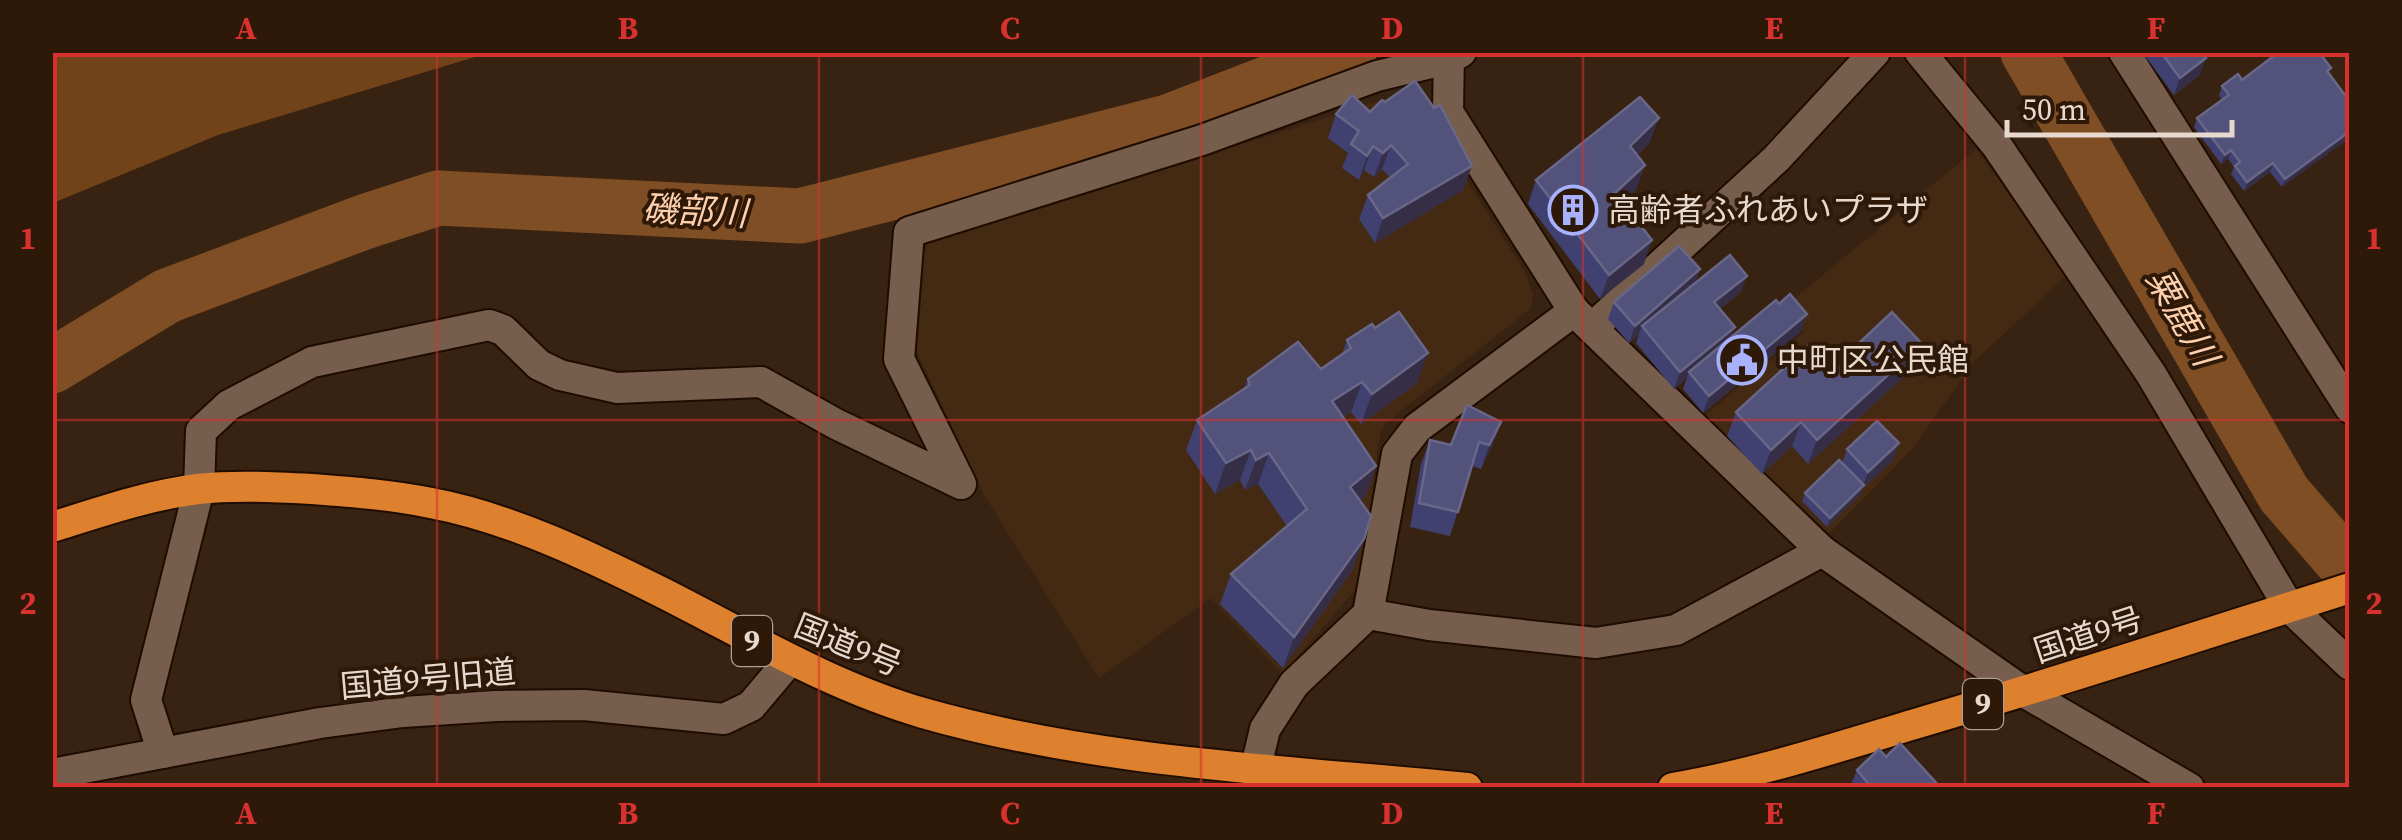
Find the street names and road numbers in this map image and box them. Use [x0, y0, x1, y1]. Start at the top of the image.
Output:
street label: 国道9号 [2028, 597, 2148, 673]
street label: 国道9号 [788, 604, 908, 686]
road number: 9 [732, 616, 772, 666]
street label: 国道9号旧道 [338, 649, 518, 709]
road number: 9 [1963, 679, 2003, 729]

